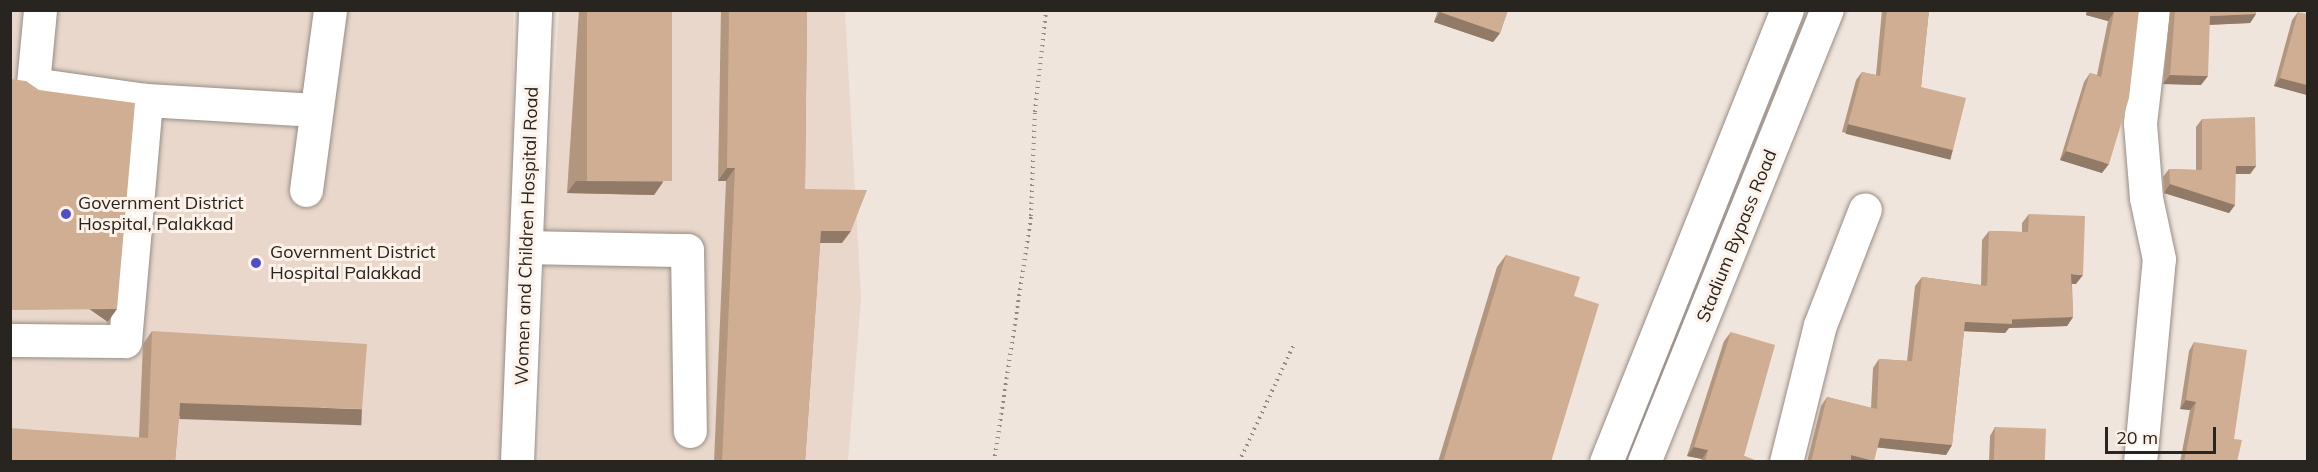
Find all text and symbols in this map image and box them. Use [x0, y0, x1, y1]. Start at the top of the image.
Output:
street label: Women and Children Hospital Road [511, 86, 543, 386]
street label: Stadium Bypass Road [1692, 146, 1782, 326]
place label: Government District Hospital, Palakkad [78, 193, 244, 236]
marker: Government District Hospital, Palakkad [59, 207, 73, 221]
place label: Government District Hospital Palakkad [270, 242, 436, 284]
marker: Government District Hospital Palakkad [247, 254, 265, 272]
scale bar [2108, 415, 2219, 453]
text: 20 m [2116, 426, 2158, 449]

